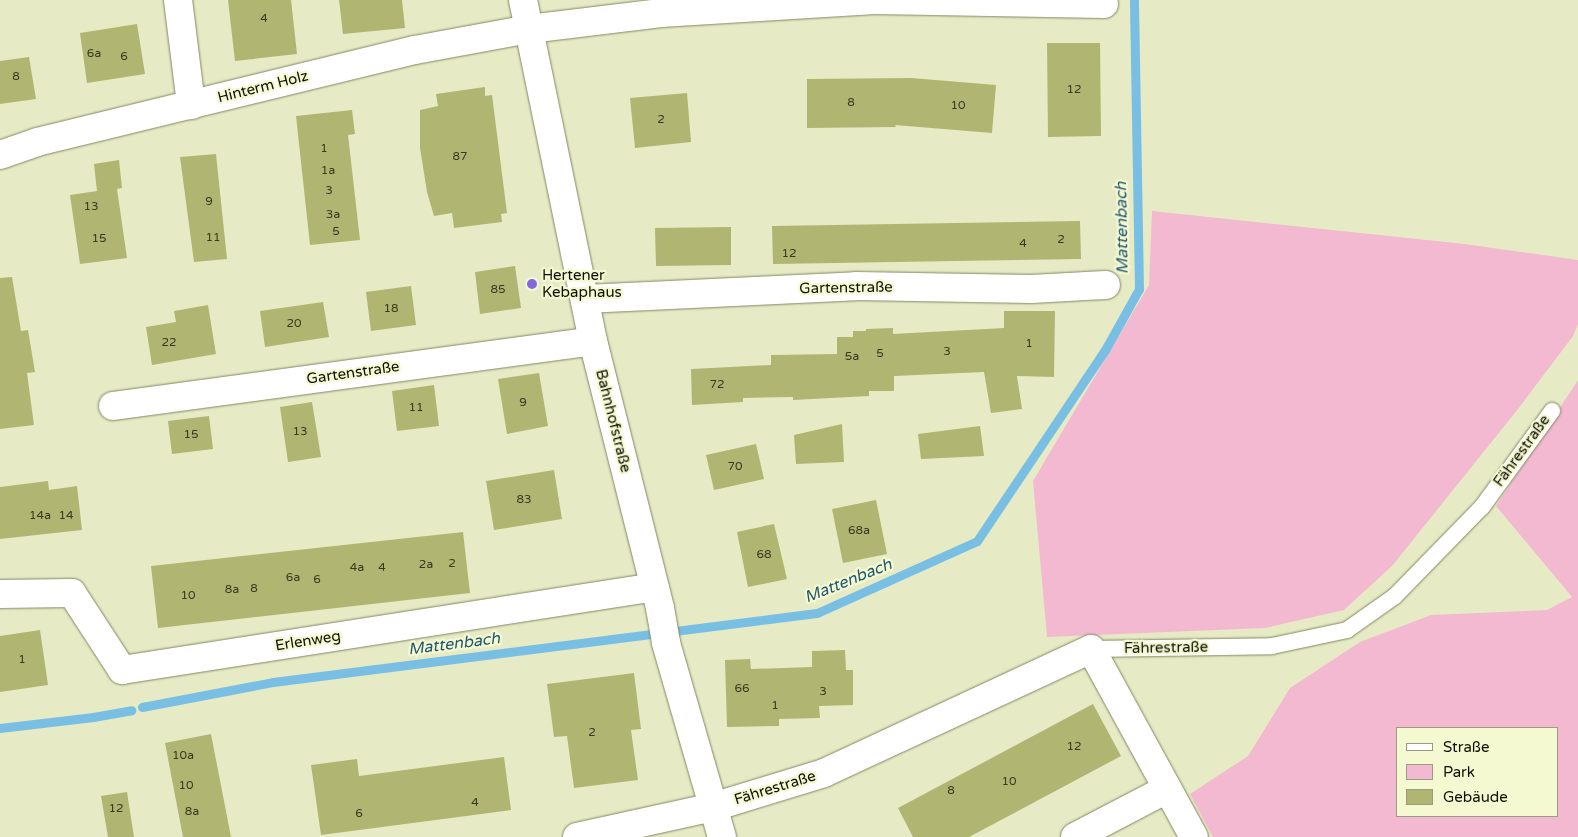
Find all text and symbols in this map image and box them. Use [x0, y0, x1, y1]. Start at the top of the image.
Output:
house number: 4 [260, 12, 268, 26]
house number: 6a [87, 47, 101, 61]
house number: 6 [120, 50, 128, 64]
street label: Hinterm Holz [216, 67, 310, 107]
house number: 8 [12, 70, 20, 84]
house number: 12 [1066, 83, 1082, 97]
house number: 8 [847, 96, 855, 110]
house number: 10 [950, 99, 966, 113]
house number: 2 [657, 113, 665, 127]
house number: 1 [320, 142, 328, 156]
house number: 87 [452, 150, 468, 164]
house number: 1a [321, 164, 335, 178]
water label: Mattenbach [1112, 182, 1132, 274]
house number: 3 [325, 184, 333, 198]
house number: 9 [205, 195, 213, 209]
house number: 13 [83, 200, 99, 214]
house number: 3a [326, 208, 340, 222]
house number: 5 [332, 225, 340, 239]
house number: 11 [205, 231, 221, 245]
house number: 15 [91, 232, 107, 246]
house number: 2 [1057, 233, 1065, 247]
house number: 4 [1019, 237, 1027, 251]
house number: 12 [781, 247, 797, 261]
place label: Hertener Kebaphaus [542, 266, 622, 301]
marker: Hertener Kebaphaus [526, 278, 538, 290]
street label: Gartenstraße [799, 278, 893, 298]
house number: 85 [490, 283, 506, 297]
house number: 18 [383, 302, 399, 316]
house number: 20 [286, 317, 302, 331]
house number: 22 [161, 336, 177, 350]
house number: 1 [1025, 337, 1033, 351]
house number: 3 [943, 345, 951, 359]
house number: 5 [876, 347, 884, 361]
house number: 5a [845, 350, 859, 364]
street label: Gartenstraße [305, 358, 401, 388]
street label: Bahnhofstraße [591, 368, 635, 474]
house number: 72 [709, 378, 725, 392]
house number: 9 [519, 396, 527, 410]
house number: 11 [408, 401, 424, 415]
street label: Fährestraße [1490, 412, 1554, 490]
house number: 13 [292, 425, 308, 439]
house number: 15 [183, 428, 199, 442]
house number: 70 [727, 460, 743, 474]
house number: 83 [516, 493, 532, 507]
house number: 14a [29, 509, 51, 523]
house number: 14 [58, 509, 74, 523]
house number: 68a [848, 524, 870, 538]
house number: 68 [756, 548, 772, 562]
water label: Mattenbach [802, 555, 894, 607]
house number: 2 [448, 557, 456, 571]
house number: 2a [419, 558, 433, 572]
house number: 4a [350, 561, 364, 575]
house number: 4 [378, 561, 386, 575]
house number: 6a [286, 571, 300, 585]
house number: 6 [313, 573, 321, 587]
house number: 8 [250, 582, 258, 596]
house number: 8a [225, 583, 239, 597]
house number: 10 [180, 589, 196, 603]
street label: Erlenweg [274, 627, 342, 655]
water label: Mattenbach [407, 629, 501, 659]
street label: Fährestraße [1124, 638, 1208, 658]
house number: 1 [18, 653, 26, 667]
house number: 66 [734, 682, 750, 696]
house number: 3 [819, 685, 827, 699]
house number: 1 [771, 699, 779, 713]
house number: 2 [588, 726, 596, 740]
legend [1396, 727, 1558, 817]
text: Straße [1443, 738, 1489, 756]
house number: 12 [1066, 740, 1082, 754]
house number: 10a [172, 749, 194, 763]
text: Park [1443, 763, 1475, 781]
street label: Fährestraße [732, 767, 818, 809]
house number: 10 [1001, 775, 1017, 789]
house number: 10 [178, 779, 194, 793]
house number: 8 [947, 784, 955, 798]
text: Gebäude [1443, 788, 1508, 806]
house number: 4 [471, 796, 479, 810]
house number: 12 [108, 802, 124, 816]
house number: 8a [185, 805, 199, 819]
house number: 6 [355, 807, 363, 821]

